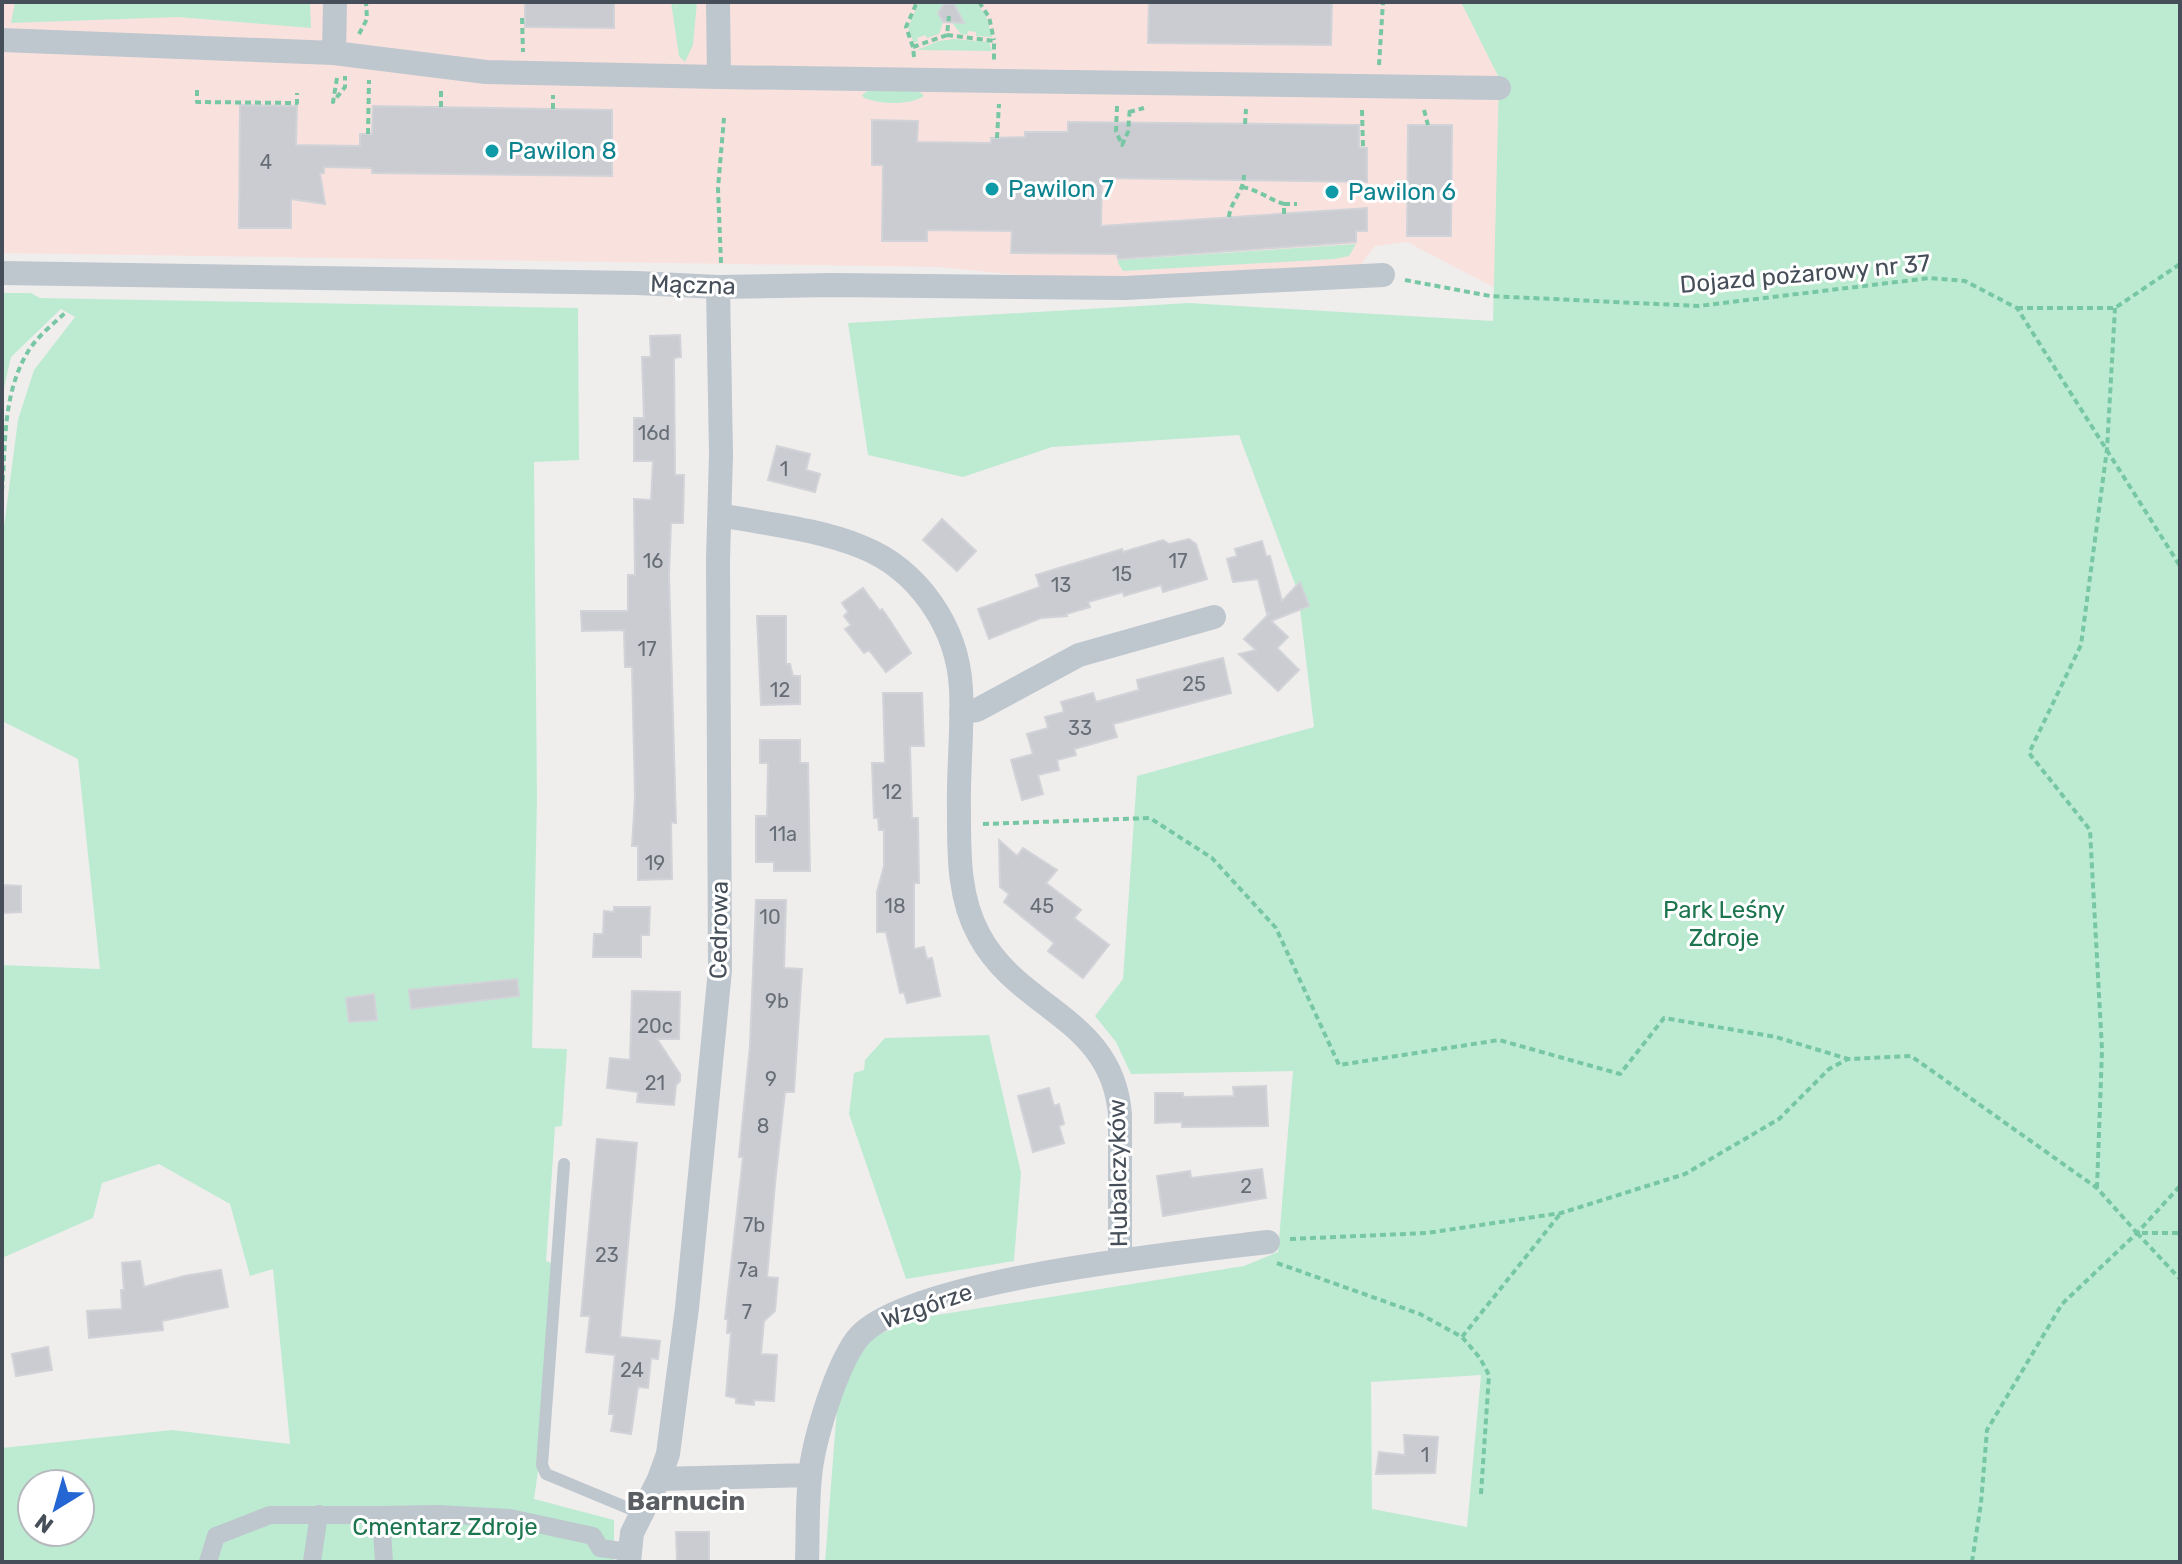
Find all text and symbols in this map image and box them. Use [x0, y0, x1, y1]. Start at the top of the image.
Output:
place label: Pawilon 8 [508, 137, 617, 165]
marker: Pawilon 8 [483, 142, 501, 160]
house number: 4 [260, 150, 272, 174]
place label: Pawilon 7 [1008, 175, 1114, 203]
place label: Pawilon 6 [1348, 178, 1456, 206]
marker: Pawilon 7 [983, 180, 1001, 198]
marker: Pawilon 6 [1323, 183, 1341, 201]
street label: Dojazd pożarowy nr 37 [1679, 249, 1931, 299]
street label: Mączna [650, 270, 736, 300]
house number: 16d [638, 421, 670, 445]
house number: 1 [780, 457, 788, 481]
house number: 16 [643, 549, 663, 573]
house number: 17 [1169, 549, 1187, 573]
house number: 15 [1112, 562, 1132, 586]
house number: 13 [1051, 573, 1071, 597]
house number: 17 [638, 637, 656, 661]
house number: 25 [1182, 672, 1206, 696]
house number: 12 [770, 678, 790, 702]
house number: 33 [1068, 716, 1092, 740]
house number: 12 [882, 780, 902, 804]
house number: 11a [769, 822, 797, 846]
house number: 19 [645, 851, 665, 875]
street label: Cedrowa [704, 881, 734, 979]
house number: 18 [884, 894, 906, 918]
house number: 45 [1030, 894, 1054, 918]
park label: Park Leśny Zdroje [1663, 896, 1785, 952]
house number: 10 [759, 905, 781, 929]
house number: 9b [765, 989, 789, 1013]
house number: 20c [637, 1014, 673, 1038]
house number: 9 [765, 1067, 777, 1091]
house number: 21 [645, 1071, 665, 1095]
street label: Hubalczyków [1103, 1099, 1133, 1247]
house number: 8 [757, 1114, 769, 1138]
house number: 2 [1240, 1174, 1252, 1198]
house number: 7b [743, 1213, 765, 1237]
house number: 23 [595, 1243, 619, 1267]
house number: 7a [737, 1258, 759, 1282]
street label: Wzgórze [878, 1277, 976, 1335]
house number: 7 [742, 1300, 752, 1324]
house number: 24 [620, 1358, 644, 1382]
house number: 1 [1421, 1443, 1429, 1467]
north arrow [16, 1468, 96, 1548]
district label: Barnucin [627, 1486, 745, 1517]
text: N [30, 1508, 59, 1539]
park label: Cmentarz Zdroje [352, 1513, 538, 1541]

